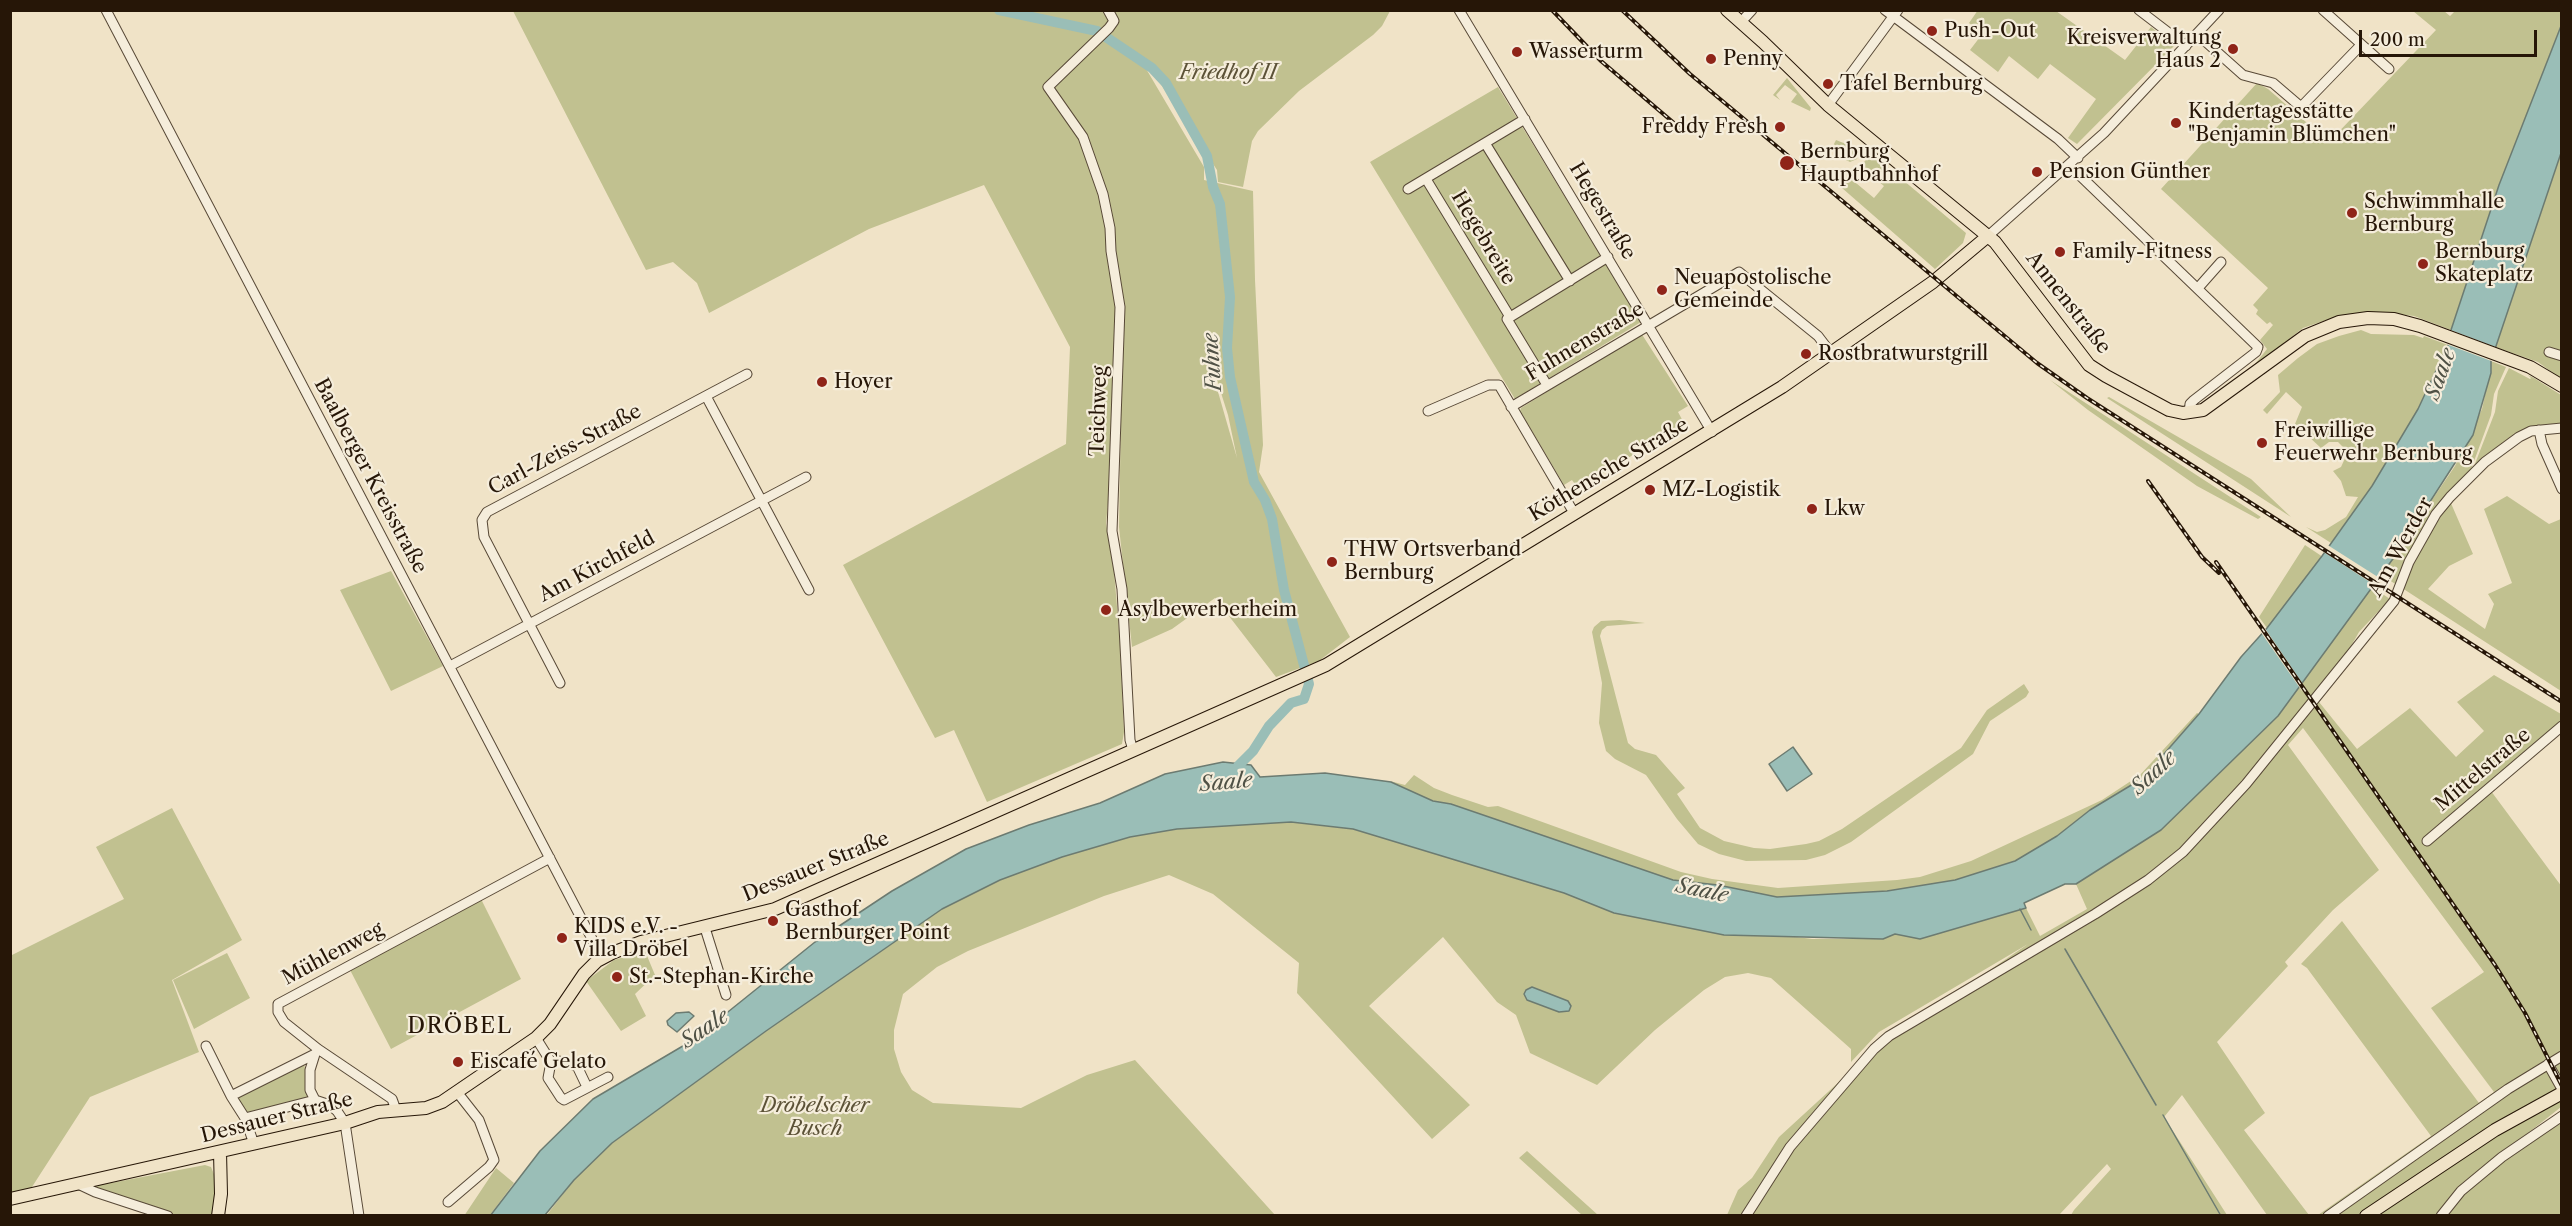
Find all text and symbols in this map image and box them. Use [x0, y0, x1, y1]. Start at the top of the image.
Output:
scale bar [2362, 18, 2540, 56]
place label: Push-Out [1944, 19, 2036, 43]
marker: Push-Out [1925, 24, 1939, 38]
place label: Kreisverwaltung Haus 2 [2067, 26, 2221, 73]
text: 200 m [2370, 29, 2425, 51]
place label: Wasserturm [1529, 40, 1643, 64]
marker: Kreisverwaltung Haus 2 [2226, 42, 2240, 56]
marker: Wasserturm [1510, 45, 1524, 59]
place label: Penny [1723, 47, 1783, 71]
marker: Penny [1704, 52, 1718, 66]
park label: Friedhof II [1180, 61, 1276, 85]
place label: Tafel Bernburg [1840, 72, 1982, 96]
marker: Tafel Bernburg [1821, 77, 1835, 91]
place label: Kindertagesstätte "Benjamin Blümchen" [2188, 100, 2396, 147]
place label: Freddy Fresh [1642, 115, 1768, 139]
marker: Kindertagesstätte "Benjamin Blümchen" [2169, 116, 2183, 130]
marker: Freddy Fresh [1773, 120, 1787, 134]
place label: Bernburg Hauptbahnhof [1800, 140, 1939, 187]
marker: Bernburg Hauptbahnhof [1778, 154, 1796, 172]
street label: Hegestraße [1564, 158, 1640, 264]
place label: Pension Günther [2049, 160, 2210, 184]
marker: Pension Günther [2030, 165, 2044, 179]
street label: Hegebreite [1446, 187, 1520, 289]
place label: Schwimmhalle Bernburg [2364, 190, 2504, 237]
marker: Schwimmhalle Bernburg [2345, 206, 2359, 220]
place label: Family-Fitness [2072, 240, 2212, 264]
place label: Bernburg Skateplatz [2435, 240, 2533, 287]
marker: Family-Fitness [2053, 245, 2067, 259]
street label: Annenstraße [2021, 247, 2115, 359]
marker: Bernburg Skateplatz [2416, 257, 2430, 271]
place label: Neuapostolische Gemeinde [1674, 266, 1832, 313]
marker: Neuapostolische Gemeinde [1655, 283, 1669, 297]
street label: Fuhnenstraße [1522, 297, 1648, 387]
water label: Fuhne [1198, 332, 1228, 392]
place label: Rostbratwurstgrill [1818, 342, 1988, 366]
water label: Saale [2420, 345, 2462, 403]
marker: Rostbratwurstgrill [1799, 347, 1813, 361]
street label: Teichweg [1085, 365, 1113, 457]
place label: Hoyer [834, 370, 893, 394]
street label: Baalberger Kreisstraße [308, 374, 432, 578]
marker: Hoyer [815, 375, 829, 389]
street label: Carl-Zeiss-Straße [484, 400, 646, 500]
street label: Köthensche Straße [1525, 413, 1693, 527]
place label: Freiwillige Feuerwehr Bernburg [2274, 419, 2472, 466]
marker: Freiwillige Feuerwehr Bernburg [2255, 436, 2269, 450]
place label: MZ-Logistik [1662, 478, 1780, 502]
marker: MZ-Logistik [1643, 483, 1657, 497]
street label: Am Werder [2364, 493, 2438, 601]
place label: Lkw [1824, 497, 1865, 521]
marker: Lkw [1805, 502, 1819, 516]
street label: Am Kirchfeld [535, 526, 659, 608]
place label: THW Ortsverband Bernburg [1344, 538, 1521, 585]
marker: THW Ortsverband Bernburg [1325, 555, 1339, 569]
place label: Asylbewerberheim [1118, 598, 1297, 622]
marker: Asylbewerberheim [1099, 603, 1113, 617]
street label: Mittelstraße [2430, 723, 2536, 817]
water label: Saale [2126, 746, 2182, 800]
water label: Saale [1199, 768, 1253, 798]
street label: Dessauer Straße [739, 827, 893, 907]
water label: Saale [1674, 873, 1730, 909]
place label: Gasthof Bernburger Point [785, 898, 950, 945]
marker: Gasthof Bernburger Point [766, 914, 780, 928]
place label: KIDS e.V. - Villa Dröbel [574, 915, 688, 962]
street label: Mühlenweg [278, 917, 388, 991]
marker: KIDS e.V. - Villa Dröbel [555, 931, 569, 945]
place label: St.-Stephan-Kirche [629, 965, 814, 989]
marker: St.-Stephan-Kirche [610, 970, 624, 984]
water label: Saale [676, 1004, 734, 1054]
district label: DRÖBEL [407, 1014, 513, 1040]
place label: Eiscafé Gelato [470, 1050, 606, 1074]
marker: Eiscafé Gelato [451, 1055, 465, 1069]
street label: Dessauer Straße [199, 1088, 355, 1148]
park label: Dröbelscher Busch [760, 1094, 870, 1141]

